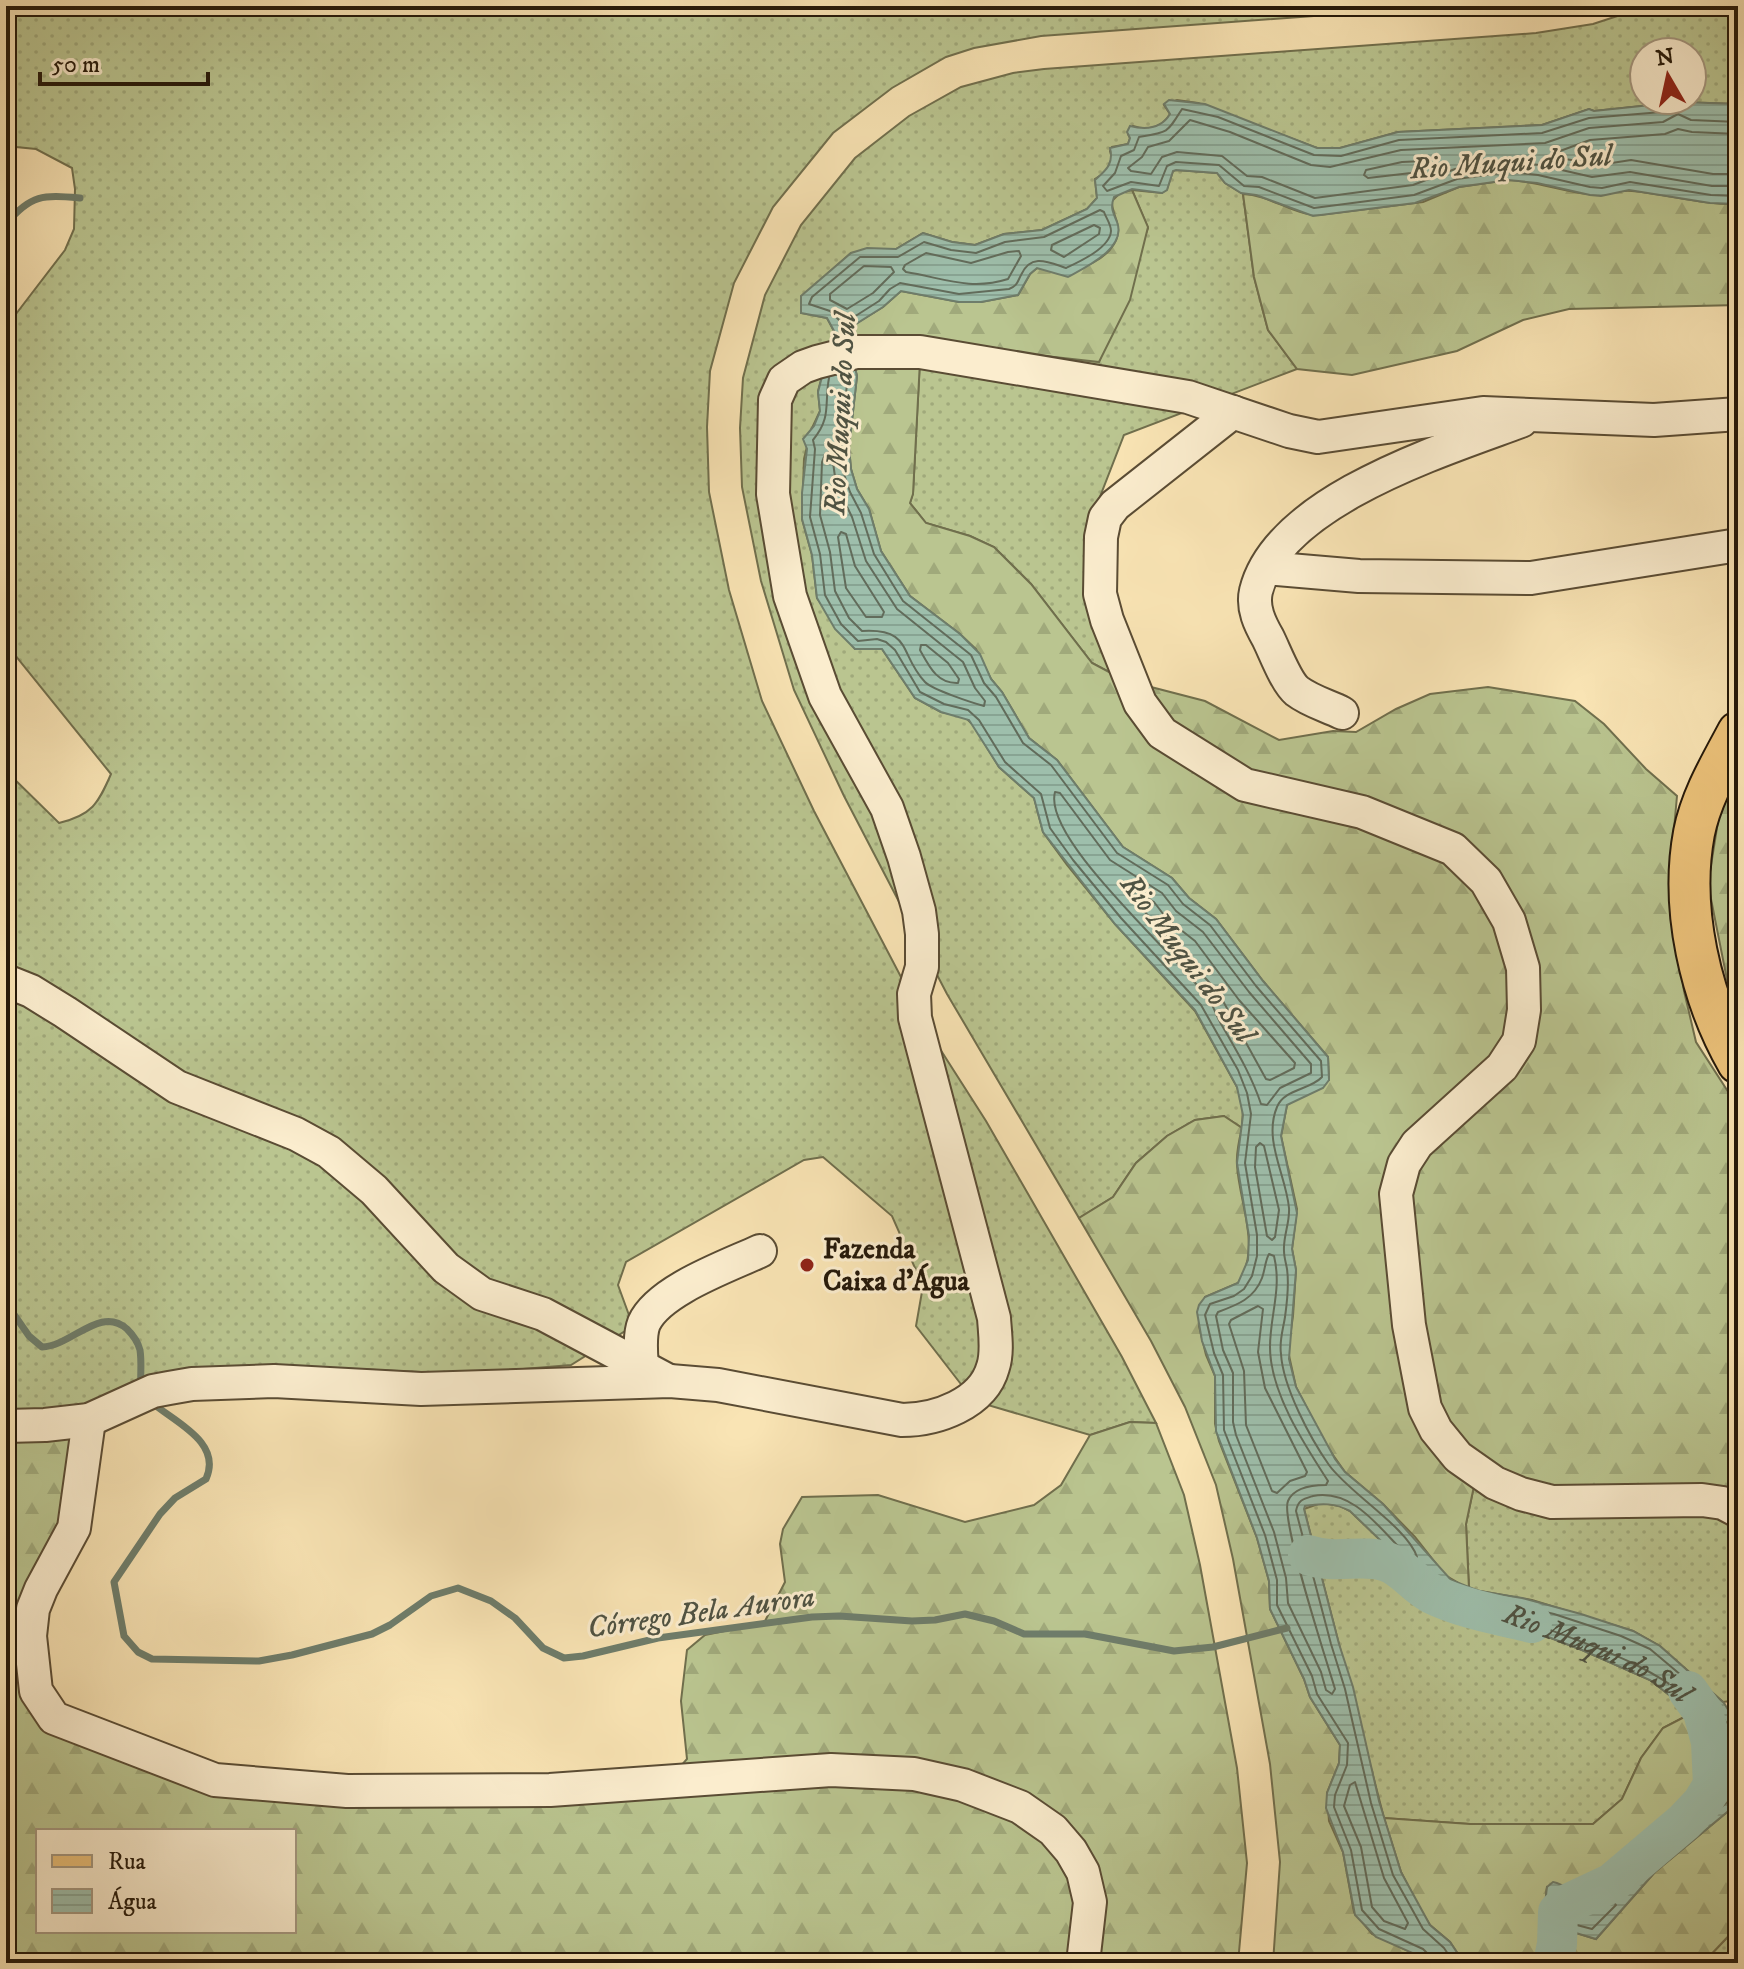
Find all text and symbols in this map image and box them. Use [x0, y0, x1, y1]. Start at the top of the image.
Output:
scale bar [40, 36, 208, 86]
north arrow [1628, 36, 1708, 116]
text: N [1654, 43, 1676, 72]
text: 50 m [52, 50, 100, 80]
water label: Rio Muqui do Sul [1408, 137, 1616, 189]
water label: Rio Muqui do Sul [817, 309, 865, 517]
water label: Rio Muqui do Sul [1111, 866, 1265, 1053]
place label: Fazenda Caixa d'Água [823, 1232, 971, 1299]
marker: Fazenda Caixa d'Água [798, 1256, 816, 1274]
water label: Córrego Bela Aurora [585, 1579, 817, 1647]
water label: Rio Muqui do Sul [1497, 1595, 1701, 1714]
legend [36, 1829, 296, 1933]
text: Rua [108, 1847, 147, 1877]
text: Água [108, 1886, 158, 1917]

